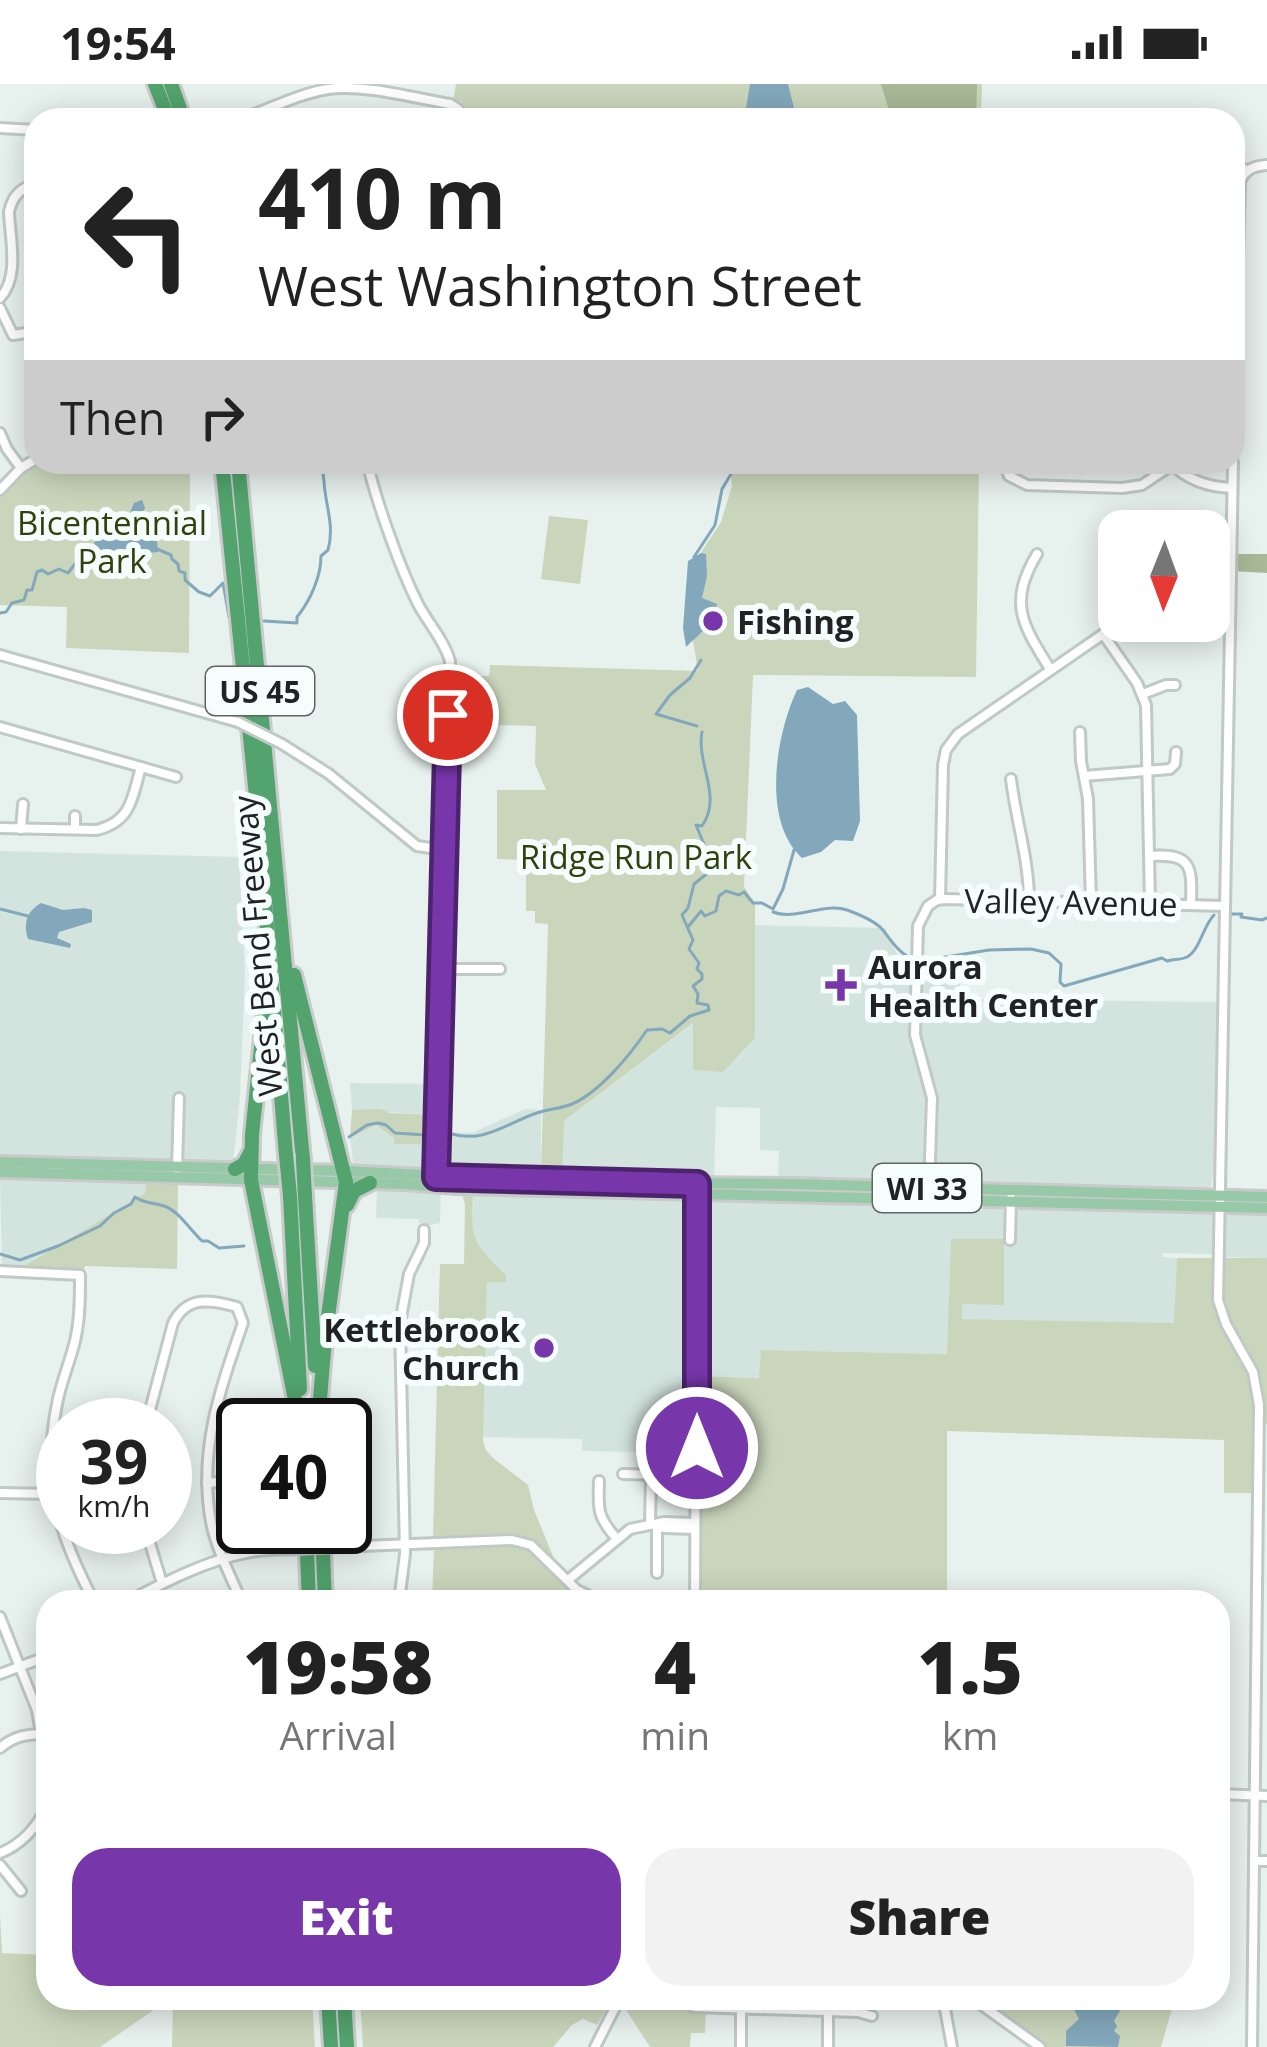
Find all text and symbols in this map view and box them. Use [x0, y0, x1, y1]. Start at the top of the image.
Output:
text: 19:54 [60, 12, 176, 73]
text: 410 m [258, 139, 506, 254]
icon: left [60, 156, 216, 312]
text: West Washington Street [258, 248, 862, 322]
icon: right [189, 384, 255, 450]
text: Then [60, 387, 165, 448]
park label: Bicentennial Park [17, 500, 207, 583]
north arrow [1098, 510, 1230, 642]
map controls [1098, 510, 1230, 642]
place label: Fishing [737, 599, 854, 644]
marker: Fishing [700, 608, 726, 634]
pin [397, 664, 499, 766]
road number: US 45 [206, 667, 314, 715]
icon: arrive [415, 682, 481, 748]
street label: West Bend Freeway [221, 793, 293, 1098]
park label: Ridge Run Park [520, 834, 753, 879]
street label: Valley Avenue [964, 878, 1178, 926]
place label: Aurora Health Center [868, 944, 1098, 1027]
marker: Aurora Health Center [825, 969, 857, 1001]
road number: WI 33 [873, 1164, 981, 1212]
place label: Kettlebrook Church [323, 1307, 521, 1390]
marker: Kettlebrook Church [531, 1335, 557, 1361]
position arrow [634, 1385, 760, 1511]
speed limit sign: 40 [216, 1398, 372, 1554]
text: 39 [80, 1420, 148, 1502]
text: km/h [78, 1485, 150, 1526]
text: 19:58 [243, 1617, 433, 1715]
text: 4 [654, 1617, 696, 1715]
text: 1.5 [917, 1617, 1023, 1715]
text: Arrival [279, 1708, 397, 1761]
text: min [640, 1708, 710, 1761]
text: km [942, 1708, 998, 1761]
button: Exit [72, 1848, 621, 1986]
button: Share [645, 1848, 1194, 1986]

